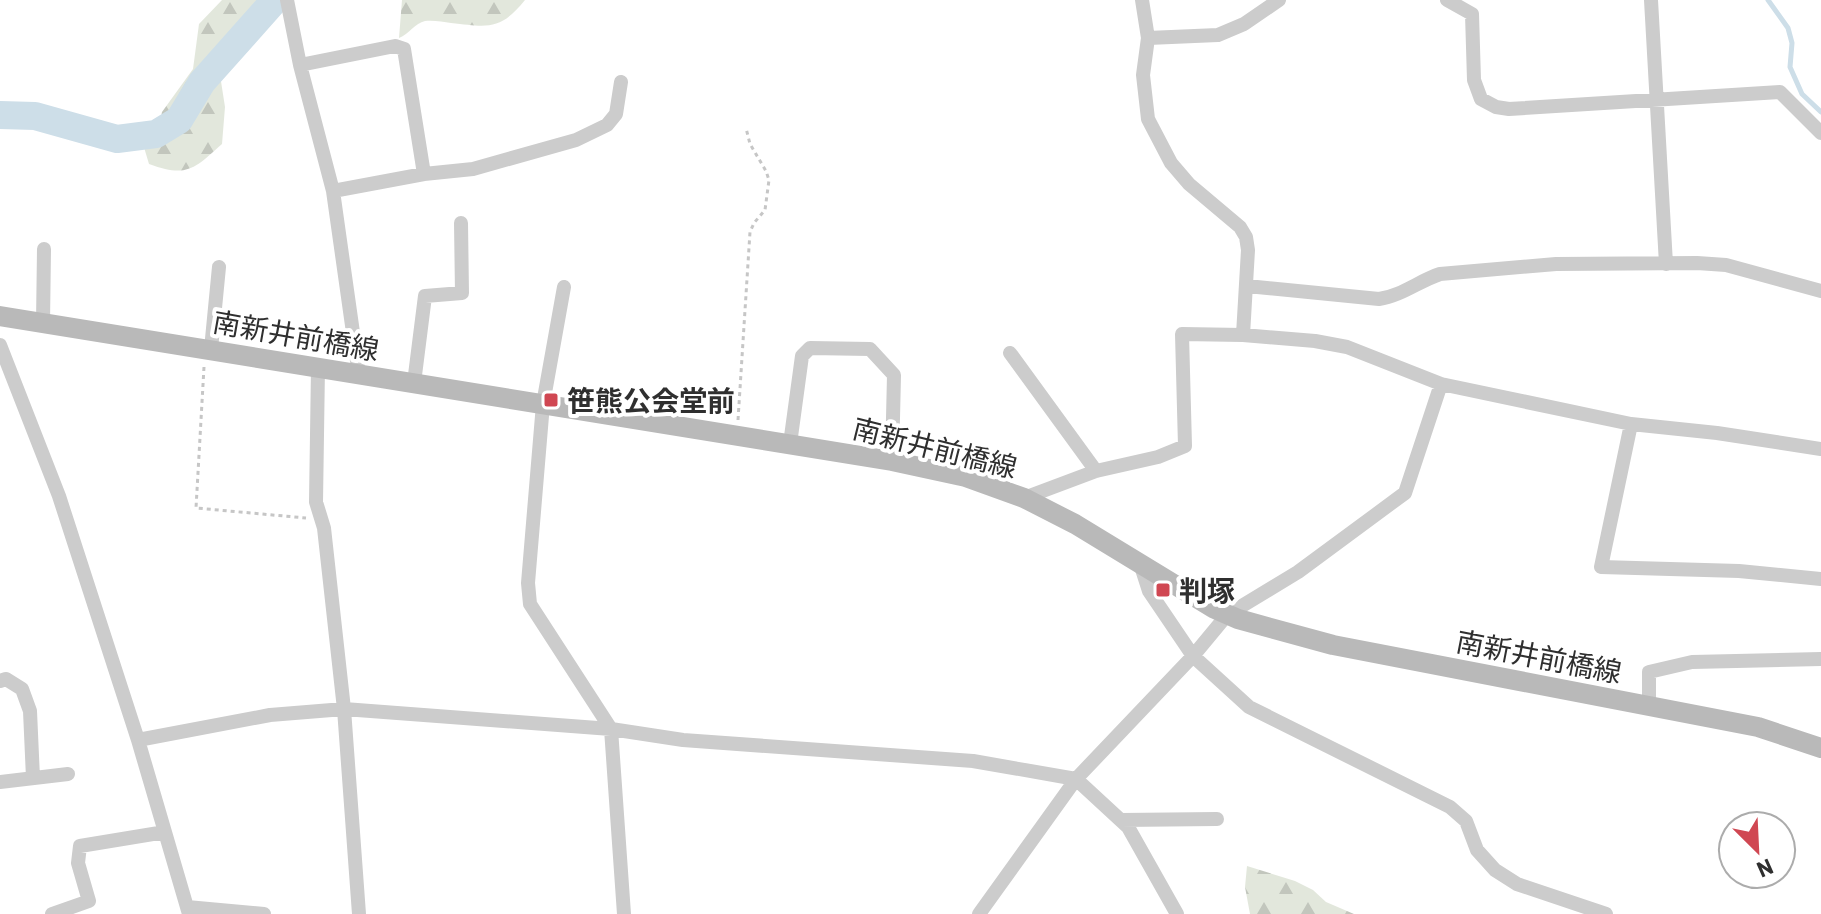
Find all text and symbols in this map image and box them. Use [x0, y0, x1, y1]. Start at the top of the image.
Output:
street label: 南新井前橋線 [210, 304, 382, 366]
place label: 笹熊公会堂前 [567, 383, 735, 417]
marker: 笹熊公会堂前 [542, 391, 560, 409]
street label: 南新井前橋線 [849, 410, 1021, 484]
place label: 判塚 [1179, 573, 1235, 607]
marker: 判塚 [1154, 581, 1172, 599]
street label: 南新井前橋線 [1453, 623, 1625, 689]
north arrow [1717, 810, 1797, 890]
text: N [1754, 854, 1778, 884]

